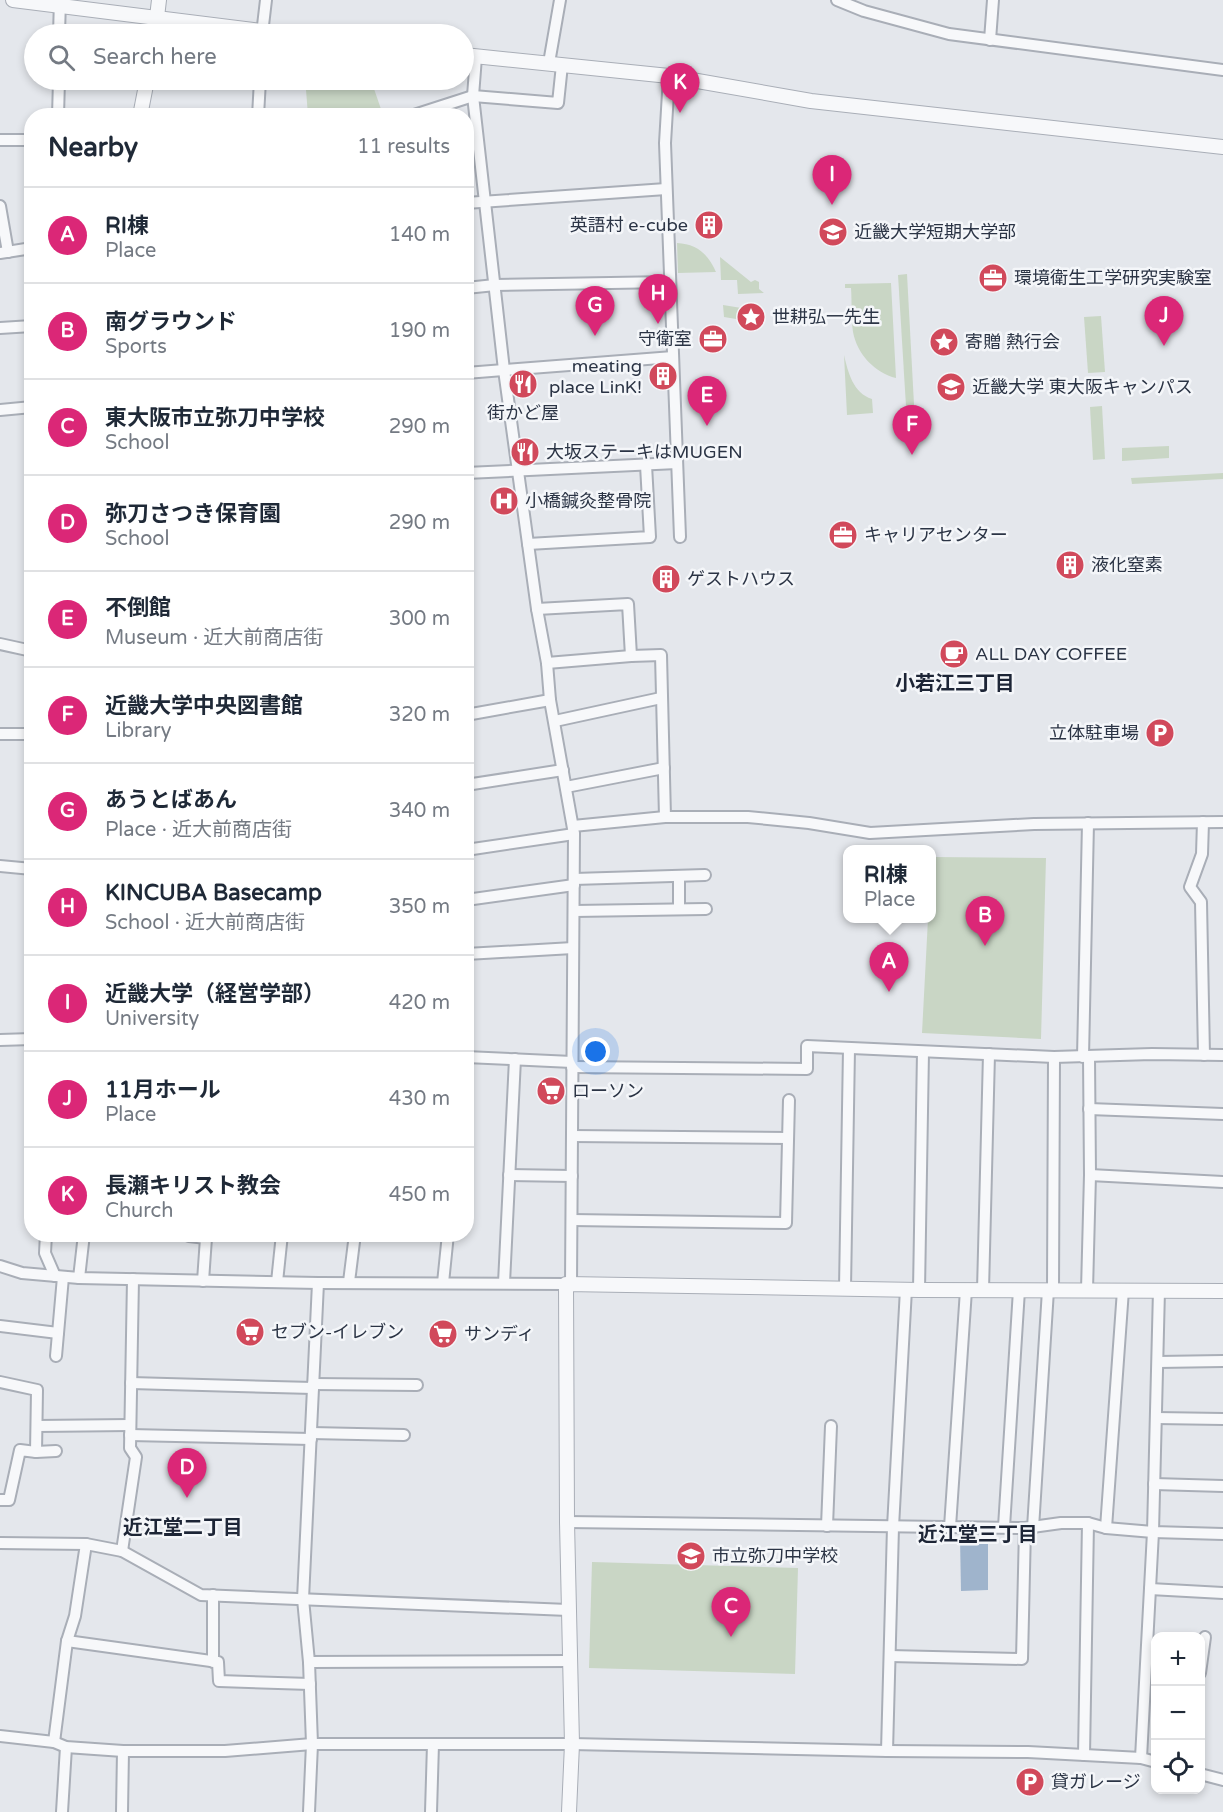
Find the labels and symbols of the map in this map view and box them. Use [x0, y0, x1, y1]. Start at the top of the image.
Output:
pin: K [660, 63, 700, 113]
pin: I [812, 156, 852, 205]
building icon: 英語村 e-cube [693, 209, 725, 241]
place label: 英語村 e-cube [570, 214, 688, 236]
school or university icon: 近畿大学短期大学部 [817, 216, 849, 248]
place label: 近畿大学短期大学部 [854, 221, 1016, 243]
office icon: 環境衛生工学研究実験室 [977, 262, 1009, 294]
place label: 環境衛生工学研究実験室 [1014, 267, 1212, 289]
pin: H [638, 274, 678, 324]
pin: G [576, 286, 614, 336]
pin: J [1144, 296, 1184, 346]
place icon: 世耕弘一先生 [735, 301, 767, 333]
place label: 世耕弘一先生 [772, 306, 880, 328]
office icon: 守衛室 [697, 323, 729, 355]
place icon: 寄贈 熱行会 [928, 326, 960, 358]
place label: 守衛室 [638, 328, 692, 350]
place label: 寄贈 熱行会 [965, 331, 1060, 353]
place label: meating place LinK! [549, 355, 642, 398]
building icon: meating place LinK! [647, 360, 679, 392]
restaurant icon: 街かど屋 [507, 368, 539, 400]
school or university icon: 近畿大学 東大阪キャンパス [935, 371, 967, 403]
pin: E [688, 376, 726, 426]
place label: 近畿大学 東大阪キャンパス [972, 376, 1193, 398]
place label: 街かど屋 [487, 402, 559, 424]
pin: F [892, 406, 932, 455]
restaurant icon: 大坂ステーキはMUGEN [509, 436, 541, 468]
place label: 大坂ステーキはMUGEN [546, 441, 743, 463]
hospital icon: 小橋鍼灸整骨院 [488, 485, 520, 517]
place label: 小橋鍼灸整骨院 [525, 490, 651, 512]
office icon: キャリアセンター [827, 519, 859, 551]
place label: キャリアセンター [864, 524, 1008, 546]
building icon: 液化窒素 [1054, 549, 1086, 581]
place label: 液化窒素 [1091, 554, 1163, 576]
building icon: ゲストハウス [650, 563, 682, 595]
place label: ゲストハウス [687, 568, 795, 590]
cafe icon: ALL DAY COFFEE [938, 638, 970, 670]
place label: ALL DAY COFFEE [975, 643, 1127, 665]
district label: 小若江三丁目 [895, 672, 1015, 696]
parking icon: 立体駐車場 [1144, 717, 1176, 749]
place label: 立体駐車場 [1049, 722, 1139, 744]
pin: B [966, 896, 1004, 946]
pin: A [870, 942, 908, 992]
your location [581, 1037, 610, 1066]
supermarket icon: ローソン [535, 1075, 567, 1107]
place label: ローソン [572, 1080, 644, 1102]
supermarket icon: セブン-イレブン [234, 1316, 266, 1348]
supermarket icon: サンディ [427, 1318, 459, 1350]
place label: セブン-イレブン [271, 1321, 404, 1343]
place label: サンディ [464, 1323, 535, 1345]
pin: D [168, 1448, 207, 1498]
district label: 近江堂二丁目 [123, 1516, 243, 1540]
district label: 近江堂三丁目 [918, 1523, 1038, 1547]
school or university icon: 市立弥刀中学校 [675, 1540, 707, 1572]
place label: 市立弥刀中学校 [712, 1545, 838, 1567]
pin: C [712, 1588, 750, 1637]
parking icon: 貸ガレージ [1014, 1766, 1046, 1798]
place label: 貸ガレージ [1051, 1771, 1141, 1793]

